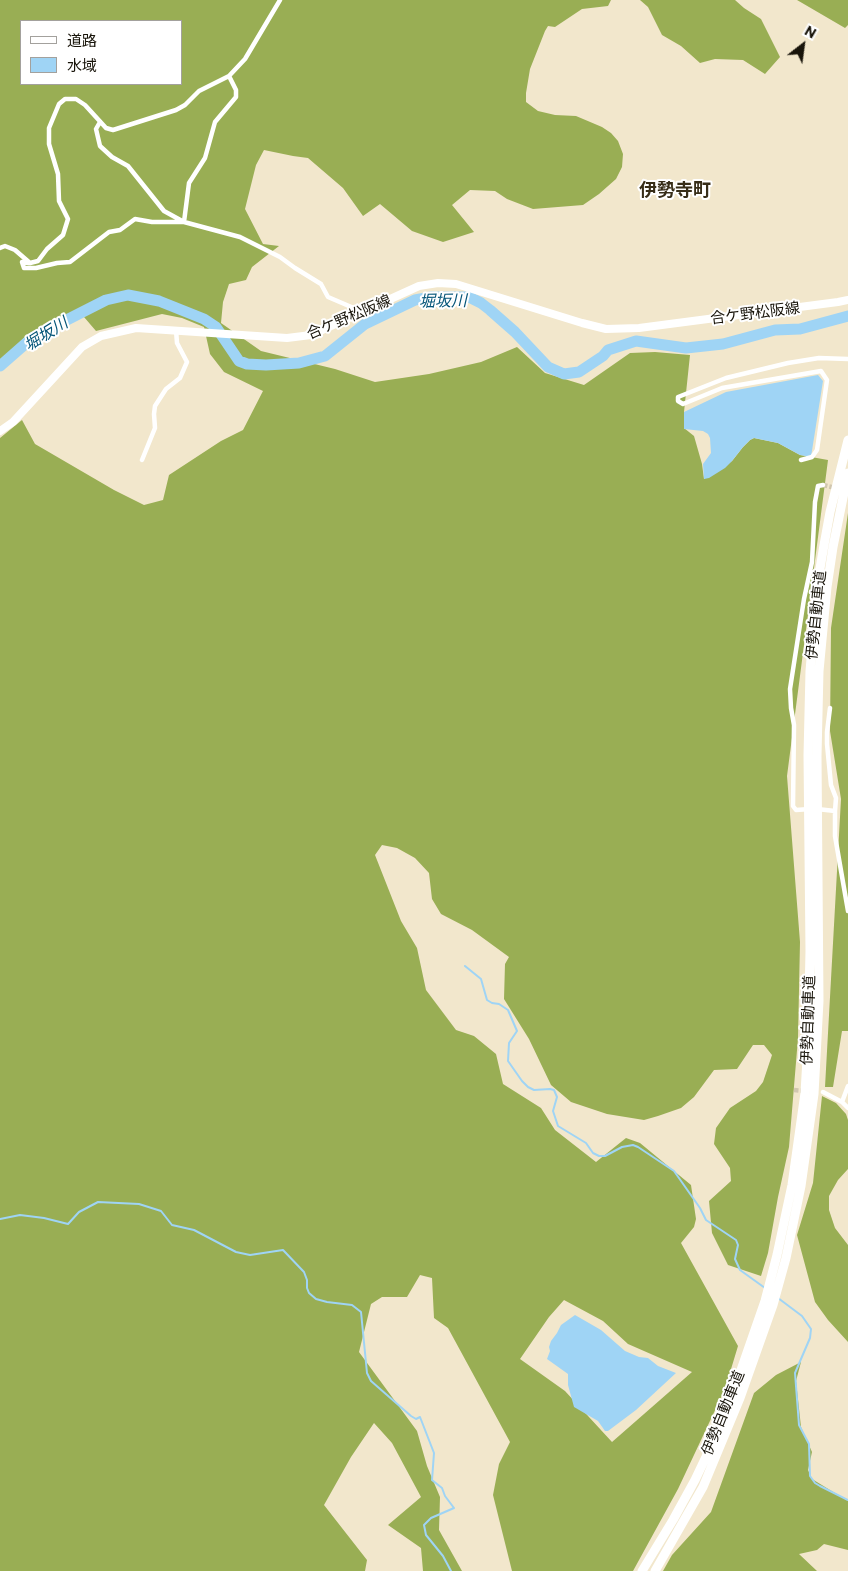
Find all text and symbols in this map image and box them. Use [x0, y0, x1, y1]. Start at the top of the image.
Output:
legend [20, 20, 182, 85]
north arrow [778, 20, 828, 70]
text: N [802, 22, 820, 42]
text: 道路 [67, 31, 97, 49]
text: 水域 [67, 56, 97, 74]
district label: 伊勢寺町 [639, 179, 711, 201]
street label: 合ケ野松阪線 [304, 291, 394, 343]
water label: 堀坂川 [419, 291, 467, 311]
street label: 合ケ野松阪線 [709, 299, 801, 327]
water label: 堀坂川 [21, 313, 71, 355]
street label: 伊勢自動車道 [802, 569, 830, 661]
street label: 伊勢自動車道 [797, 975, 819, 1065]
street label: 伊勢自動車道 [698, 1368, 748, 1458]

